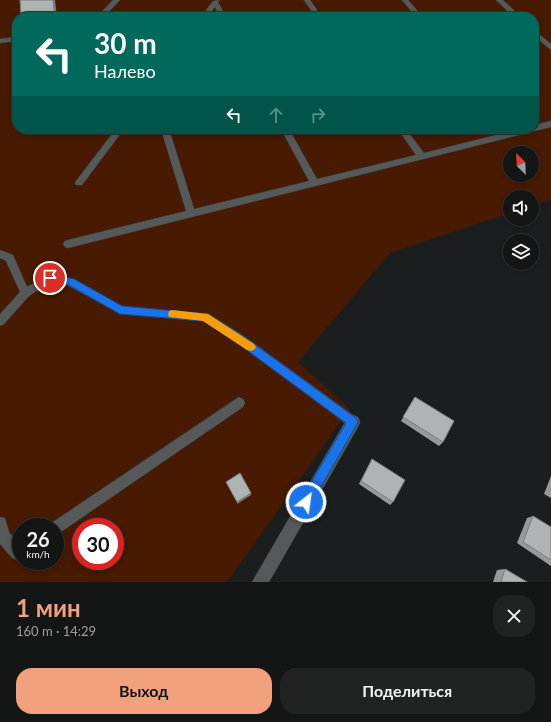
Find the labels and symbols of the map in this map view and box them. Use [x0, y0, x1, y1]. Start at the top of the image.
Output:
north arrow [503, 146, 539, 182]
pin [33, 261, 67, 295]
position arrow [285, 481, 327, 523]
speed limit sign: 30 [72, 518, 124, 570]

